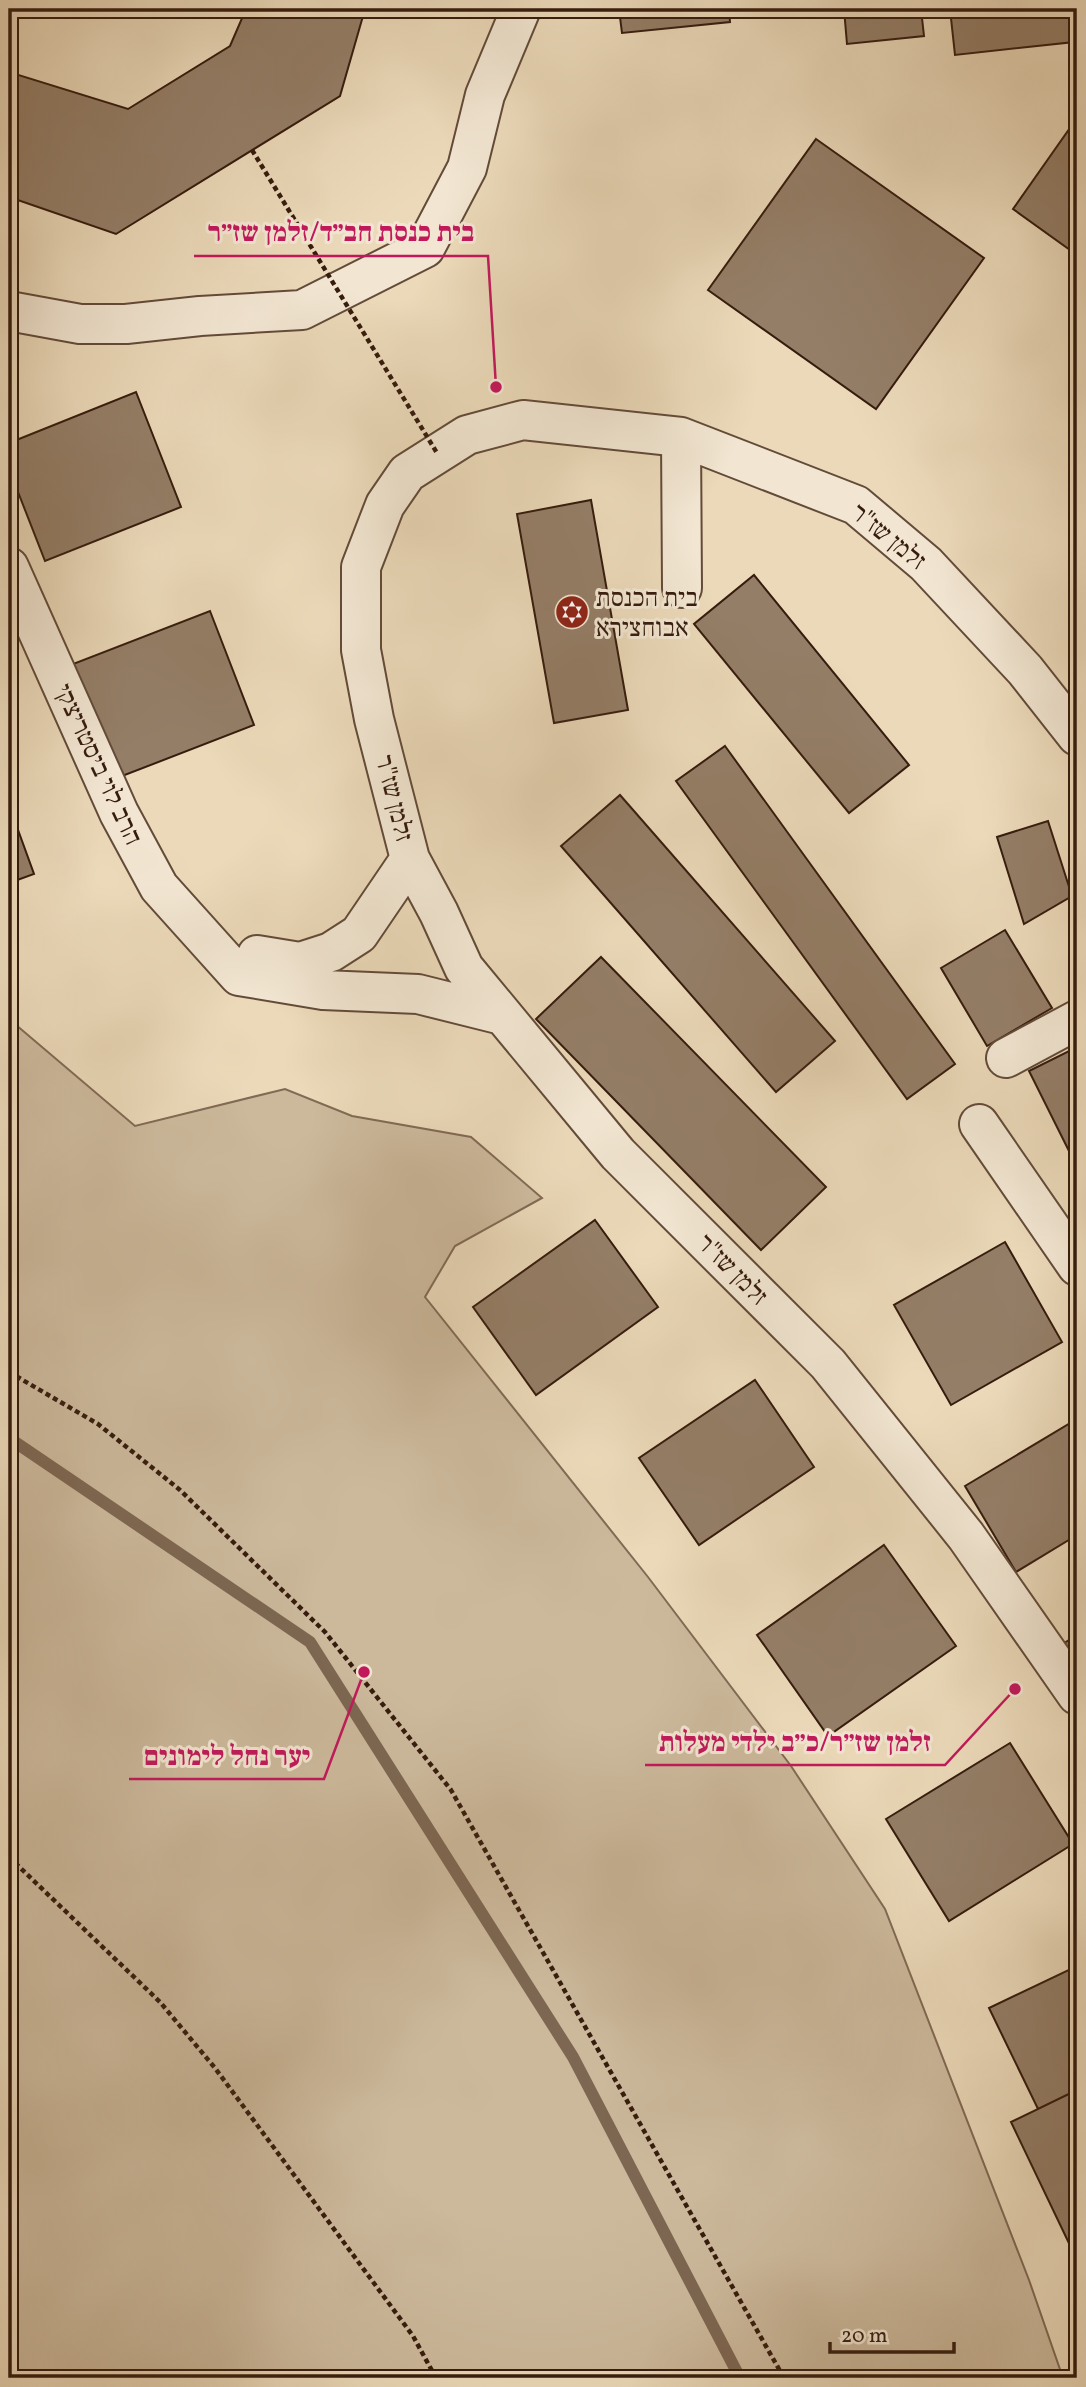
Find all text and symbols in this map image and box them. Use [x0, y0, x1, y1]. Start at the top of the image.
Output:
callout: בית כנסת חב״ד/זלמן שז״ר [194, 207, 488, 256]
text: בית כנסת חב״ד/זלמן שז״ר [208, 214, 474, 253]
street label: זלמן שז"ר [842, 496, 933, 579]
place label: בית הכנסת אבוחצירא [596, 581, 698, 647]
synagogue icon: בית הכנסת אבוחצירא [553, 593, 591, 631]
street label: הרב לוי ביסטריצקי [44, 678, 150, 851]
street label: זלמן שז"ר [365, 751, 421, 846]
street label: זלמן שז"ר [688, 1227, 775, 1314]
callout: זלמן שז״ר/כ״ב ילדי מעלות [645, 1716, 945, 1765]
text: זלמן שז״ר/כ״ב ילדי מעלות [659, 1724, 931, 1763]
callout: יער נחל לימונים [129, 1730, 324, 1779]
text: יער נחל לימונים [144, 1738, 310, 1777]
scale bar [830, 2310, 955, 2354]
text: 20 m [841, 2322, 887, 2351]

